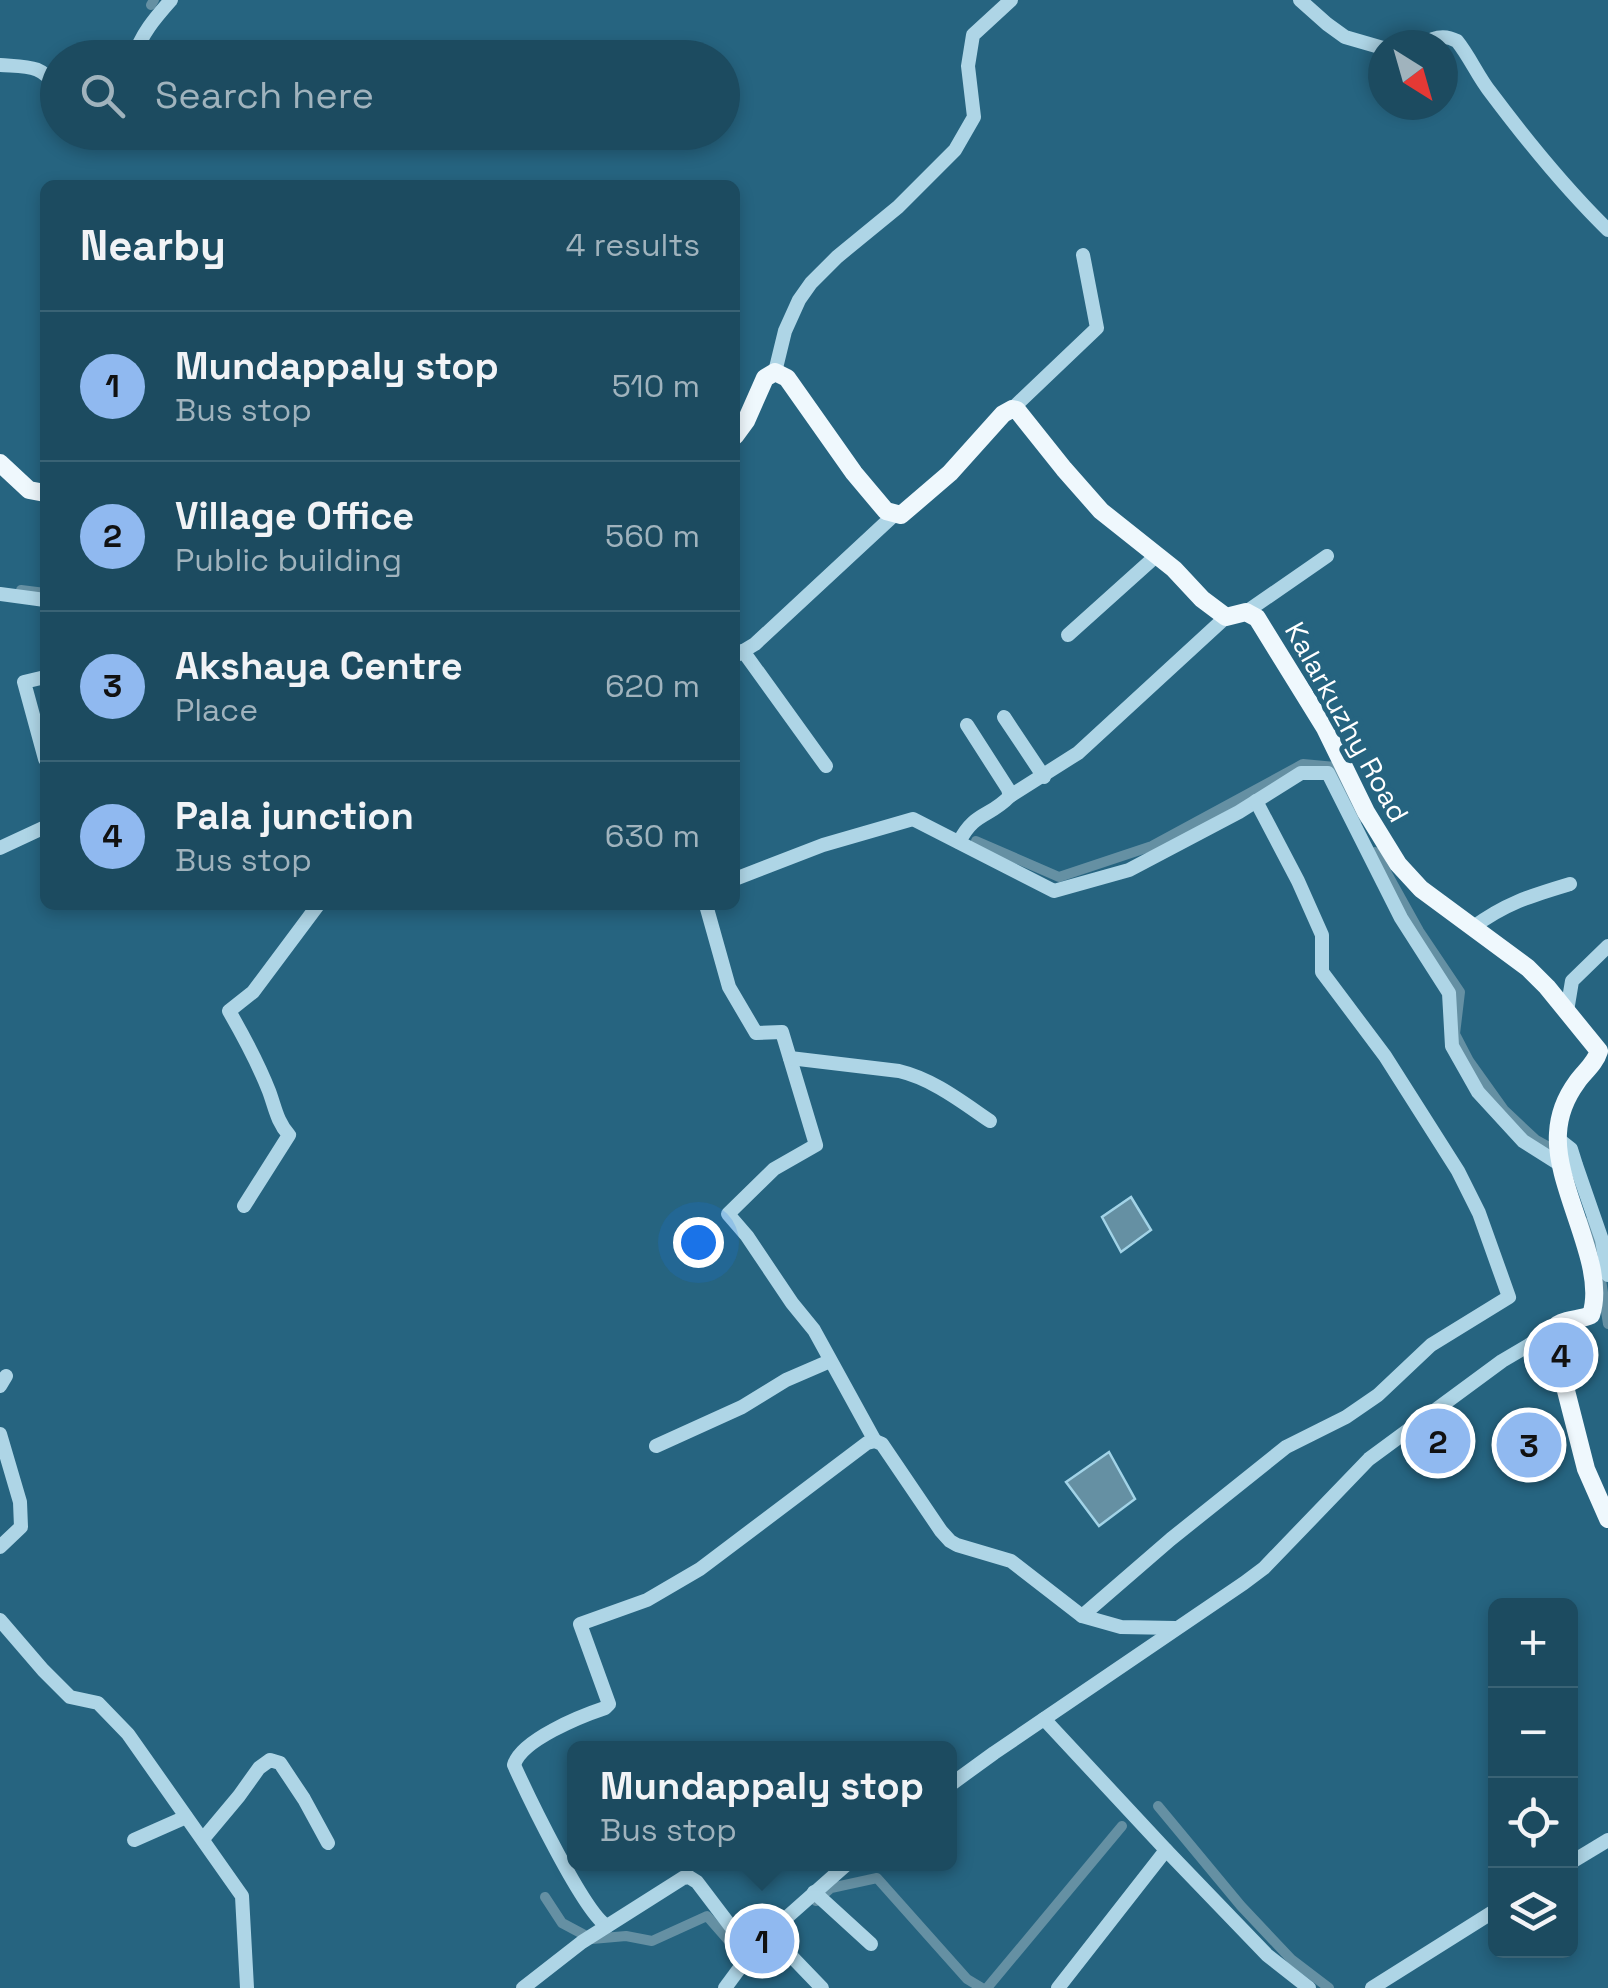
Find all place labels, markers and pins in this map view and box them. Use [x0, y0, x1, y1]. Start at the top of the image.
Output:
pin: 4 [1528, 1318, 1594, 1392]
pin: 2 [1406, 1404, 1470, 1478]
pin: 3 [1496, 1408, 1562, 1482]
pin: 1 [730, 1904, 794, 1978]

